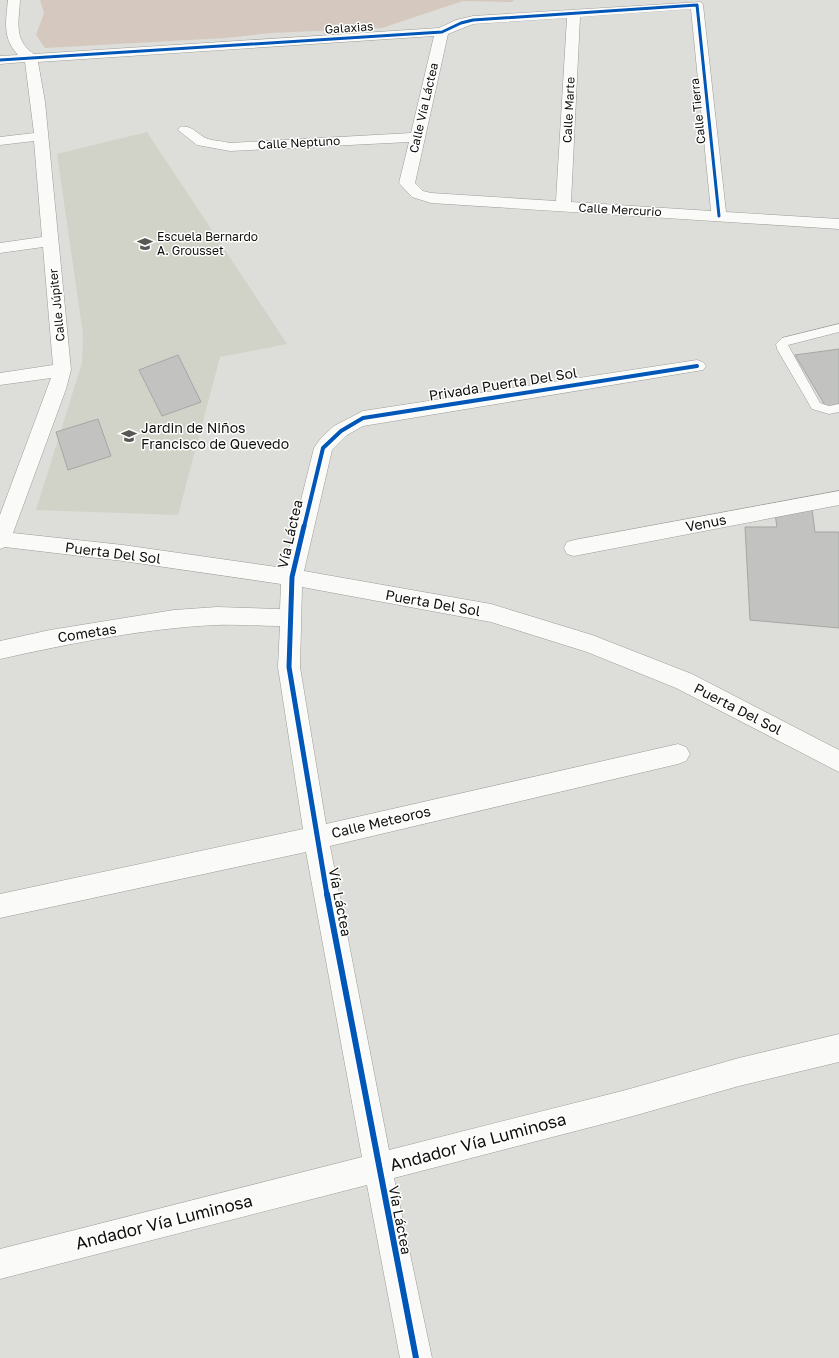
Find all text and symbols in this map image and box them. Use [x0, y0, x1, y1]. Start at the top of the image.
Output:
street label: Galaxias [324, 18, 374, 37]
street label: Calle Vía Láctea [406, 61, 441, 155]
street label: Calle Marte [559, 76, 578, 143]
street label: Calle Tierra [687, 77, 708, 145]
street label: Calle Neptuno [257, 133, 341, 152]
street label: Calle Mercurio [578, 200, 662, 219]
place label: Escuela Bernardo A. Grousset [157, 229, 258, 258]
school or university icon: Escuela Bernardo A. Grousset [136, 235, 154, 253]
street label: Calle Júpiter [45, 267, 68, 342]
street label: Privada Puerta Del Sol [428, 363, 578, 404]
place label: Jardin de Niños Francisco de Quevedo [141, 419, 289, 452]
school or university icon: Jardin de Niños Francisco de Quevedo [120, 427, 138, 445]
street label: Vía Láctea [273, 498, 306, 570]
street label: Venus [684, 510, 728, 535]
street label: Puerta Del Sol [64, 538, 162, 567]
street label: Puerta Del Sol [384, 586, 482, 619]
street label: Cometas [56, 619, 118, 646]
street label: Puerta Del Sol [691, 679, 785, 738]
street label: Calle Meteoros [330, 802, 432, 841]
street label: Vía Láctea [325, 866, 355, 938]
street label: Andador Vía Luminosa [387, 1108, 568, 1175]
street label: Vía Láctea [385, 1184, 415, 1256]
street label: Andador Vía Luminosa [73, 1189, 255, 1254]

